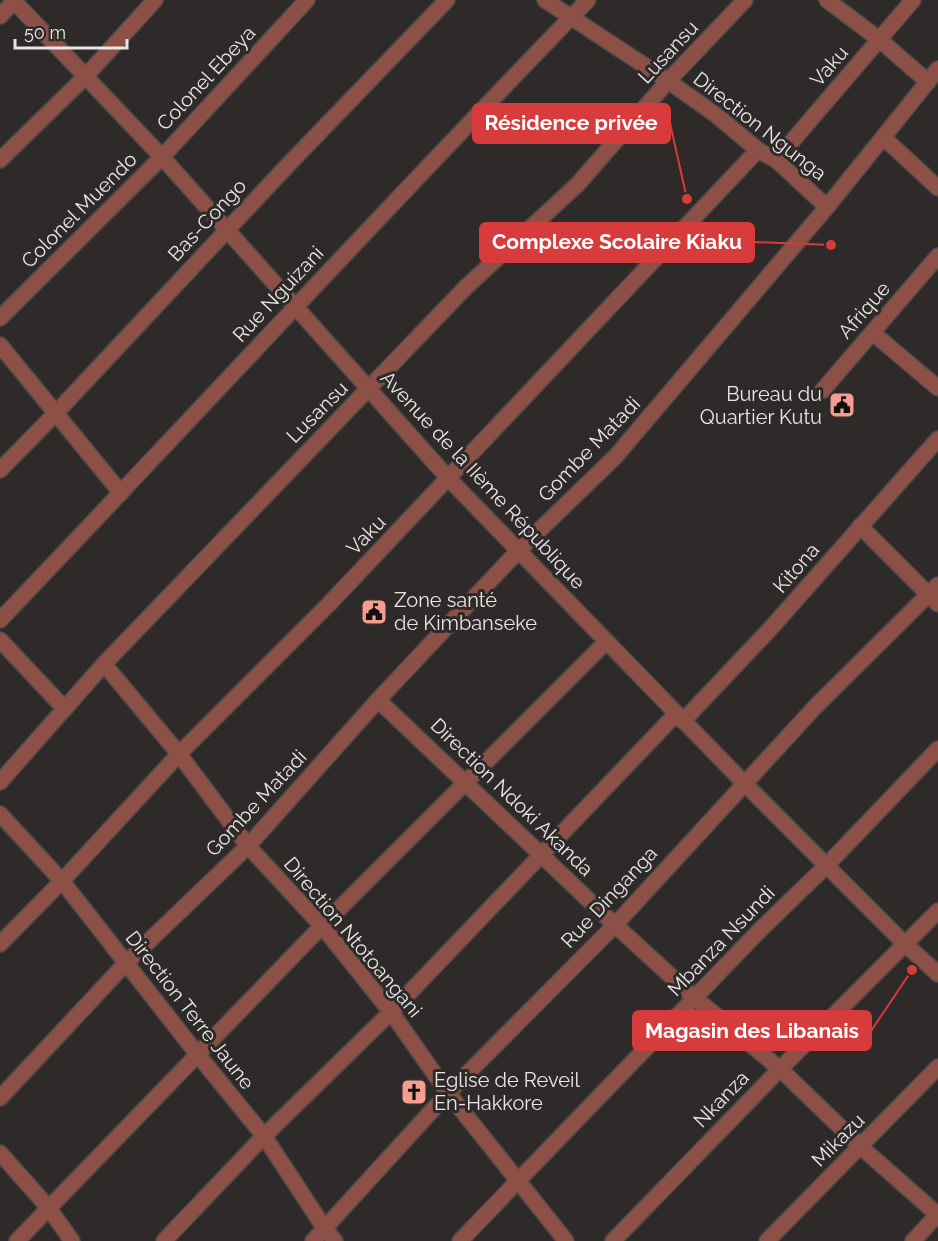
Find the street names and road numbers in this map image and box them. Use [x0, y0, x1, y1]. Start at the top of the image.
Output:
street label: Lusansu [633, 16, 703, 88]
street label: Colonel Ebeya [152, 21, 260, 135]
street label: Vaku [805, 41, 853, 91]
street label: Direction Ngunga [689, 67, 831, 185]
street label: Colonel Muendo [16, 147, 142, 273]
street label: Bas-Congo [163, 174, 251, 266]
street label: Rue Nguizani [228, 241, 328, 347]
street label: Afrique [833, 277, 895, 343]
street label: Avenue de la IIème République [375, 366, 591, 594]
street label: Lusansu [281, 376, 353, 448]
street label: Gombe Matadi [533, 392, 645, 506]
street label: Vaku [341, 510, 391, 560]
street label: Kitona [768, 538, 824, 598]
street label: Direction Ndoki Akanda [426, 713, 598, 881]
street label: Gombe Matadi [201, 745, 311, 861]
street label: Rue Dinganga [556, 841, 662, 953]
street label: Direction Ntotoangani [279, 852, 427, 1022]
street label: Mbanza Nsundi [662, 881, 780, 1001]
street label: Direction Terre Jaune [121, 926, 260, 1094]
street label: Nkanza [688, 1066, 754, 1132]
street label: Mikazu [807, 1109, 869, 1171]

